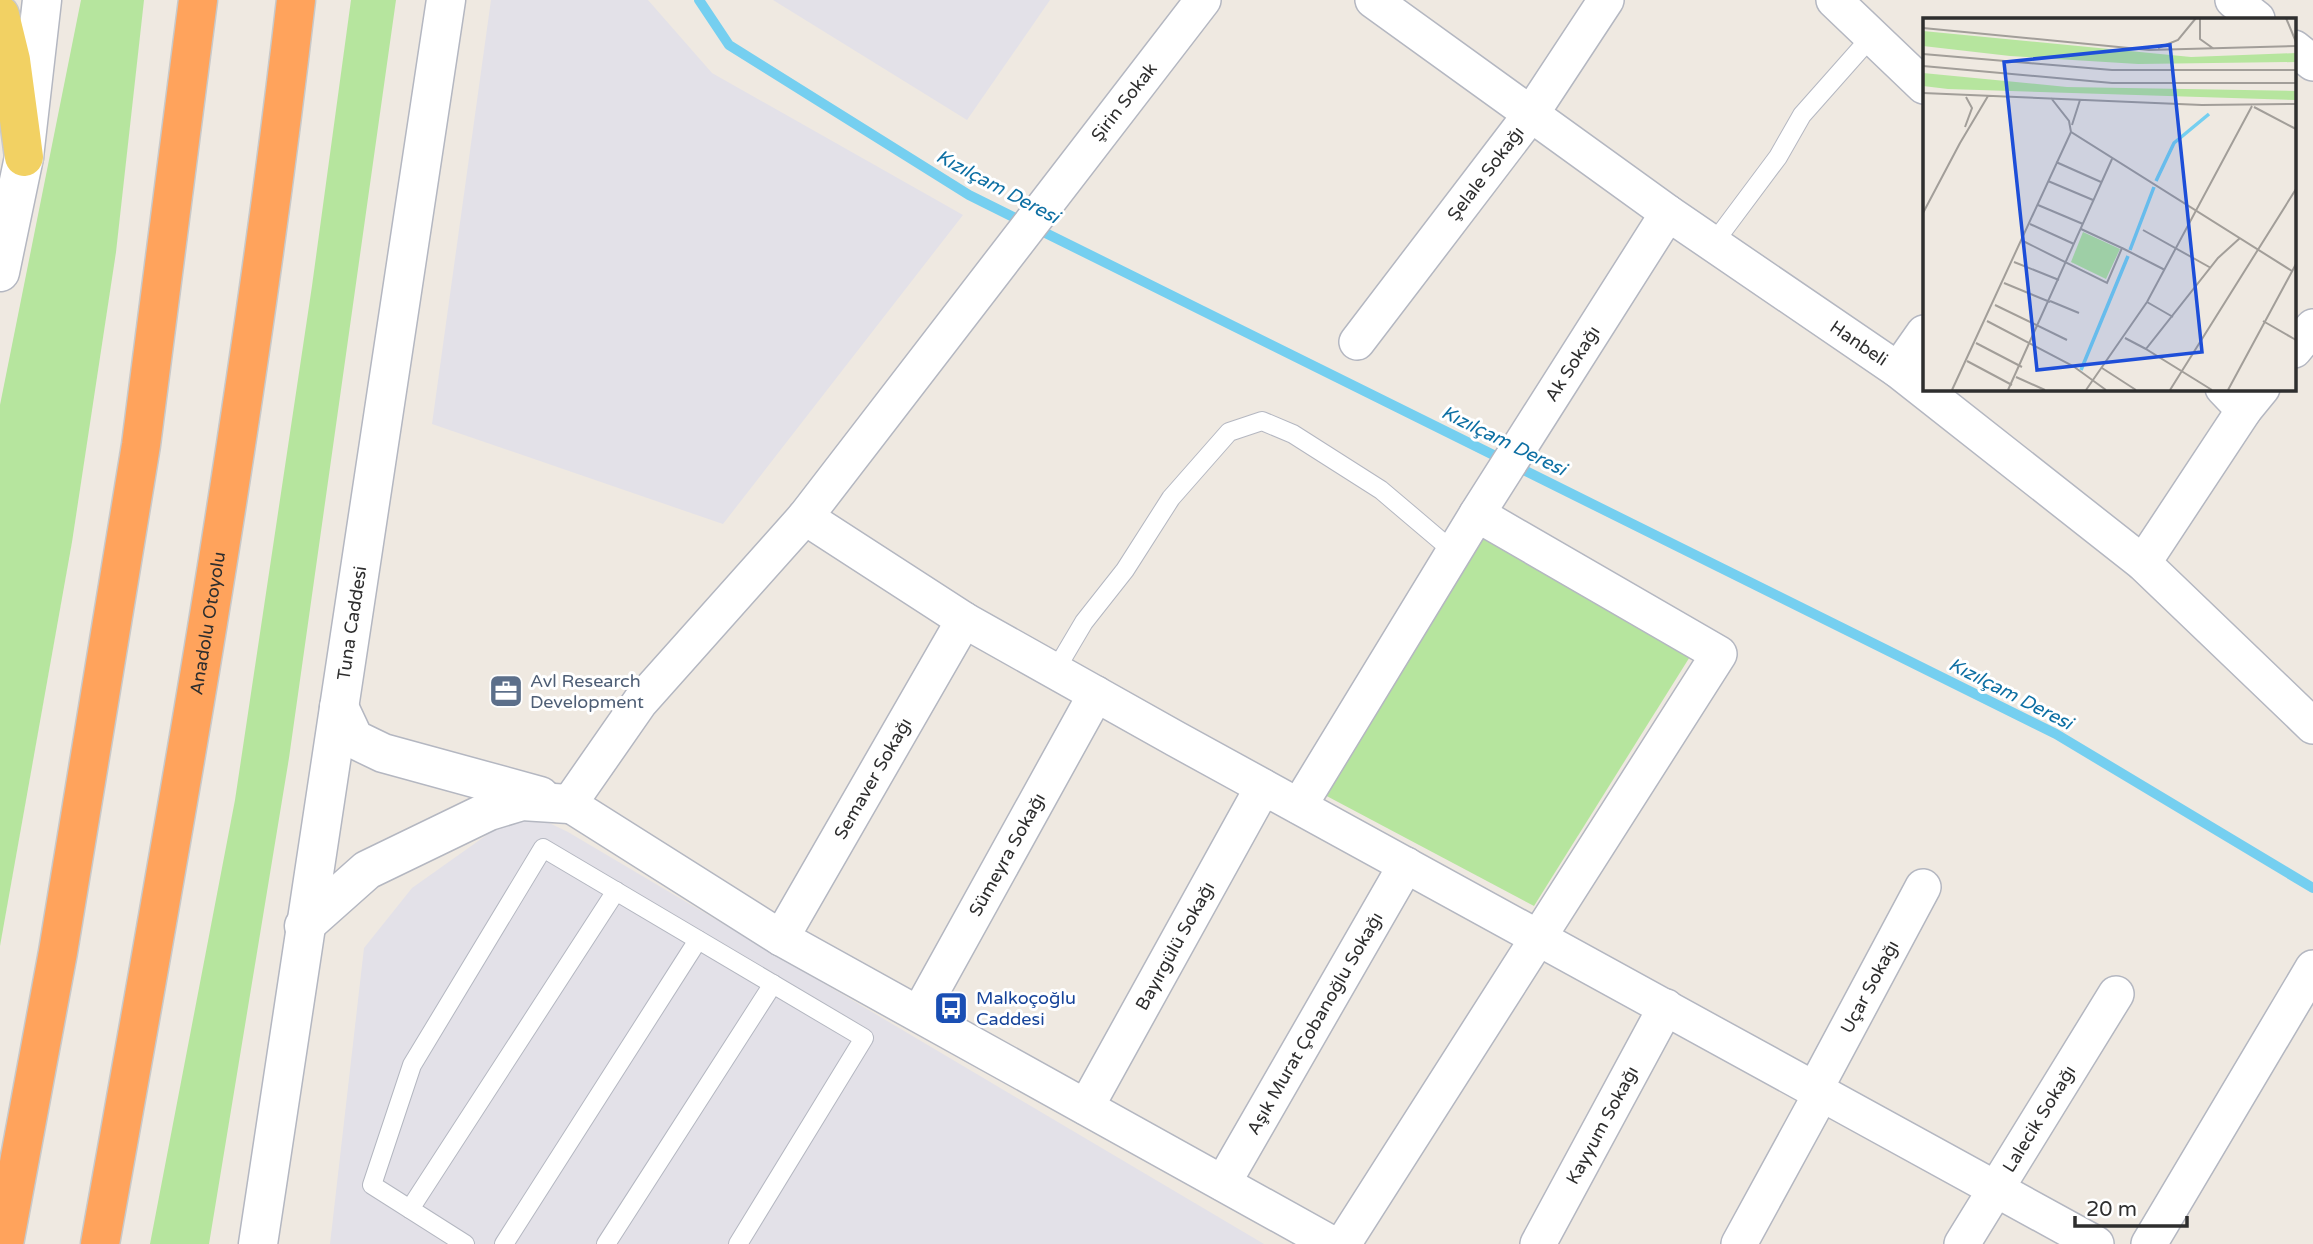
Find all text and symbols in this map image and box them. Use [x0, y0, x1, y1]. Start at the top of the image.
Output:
inset map [1923, 18, 2296, 390]
street label: Şirin Sokak [1086, 58, 1162, 146]
street label: Şelale Sokağı [1443, 122, 1529, 225]
water label: Kızılçam Deresi [932, 145, 1065, 230]
street label: Hanbeli [1826, 316, 1892, 371]
street label: Ak Sokağı [1540, 322, 1605, 406]
water label: Kızılçam Deresi [1438, 401, 1571, 482]
street label: Anadolu Otoyolu [185, 550, 230, 697]
street label: Tuna Caddesi [332, 564, 371, 682]
water label: Kızılçam Deresi [1945, 653, 2078, 736]
place label: Avl Research Development [530, 670, 644, 713]
office icon: Avl Research Development [487, 672, 525, 710]
street label: Semaver Sokağı [829, 714, 916, 843]
street label: Sümeyra Sokağı [964, 789, 1050, 920]
street label: Bayırgülü Sokağı [1131, 878, 1219, 1014]
street label: Aşık Murat Çobanoğlu Sokağı [1242, 908, 1387, 1139]
street label: Uçar Sokağı [1836, 936, 1904, 1037]
place label: Malkoçoğlu Caddesi [976, 987, 1076, 1030]
bus stop icon: Malkoçoğlu Caddesi [932, 989, 970, 1027]
street label: Lalecik Sokağı [1998, 1061, 2080, 1176]
street label: Kayyum Sokağı [1561, 1062, 1643, 1188]
scale bar [2075, 1184, 2187, 1228]
text: 20 m [2086, 1197, 2137, 1222]

